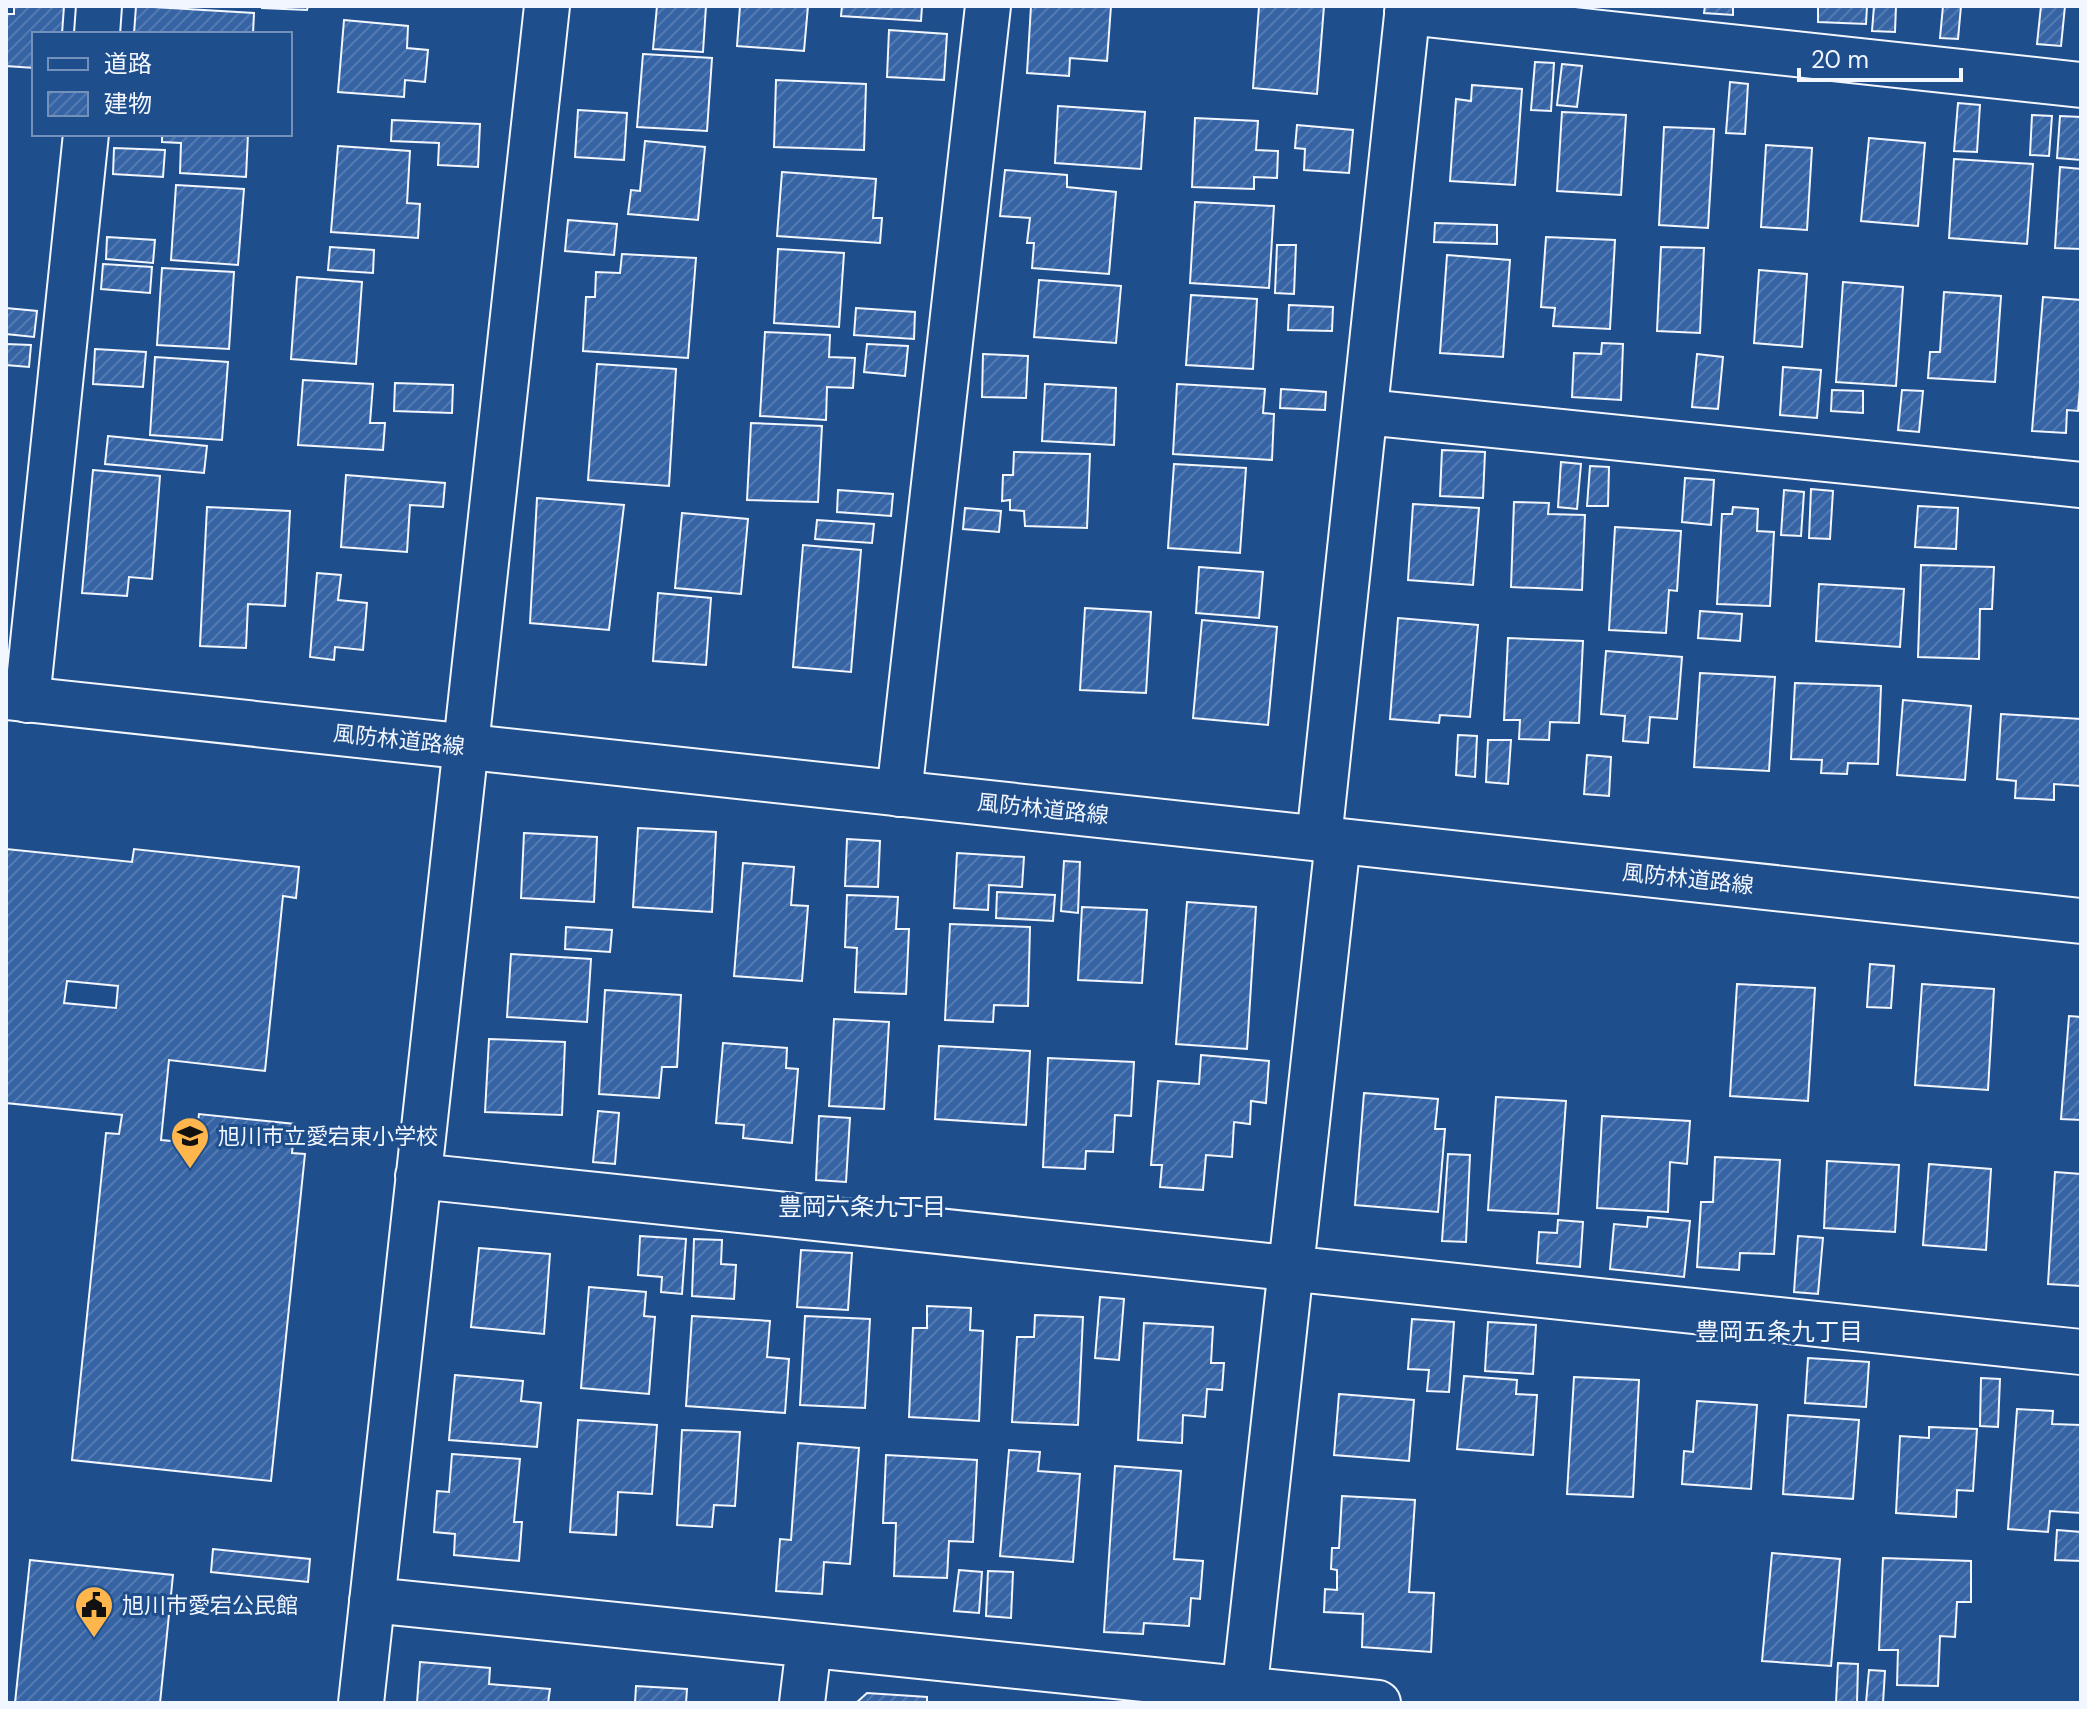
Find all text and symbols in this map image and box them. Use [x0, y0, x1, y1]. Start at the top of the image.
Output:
legend [32, 32, 292, 136]
scale bar [1799, 32, 1961, 82]
text: 20 m [1811, 44, 1869, 75]
text: 道路 [104, 48, 152, 79]
text: 建物 [104, 88, 152, 119]
street label: 風防林道路線 [332, 719, 466, 761]
street label: 風防林道路線 [976, 788, 1110, 830]
street label: 風防林道路線 [1621, 858, 1755, 900]
school or university icon: 旭川市立愛宕東小学校 [169, 1115, 211, 1170]
place label: 旭川市立愛宕東小学校 [218, 1122, 438, 1151]
district label: 豊岡六条九丁目 [778, 1191, 946, 1222]
district label: 豊岡五条九丁目 [1695, 1316, 1863, 1347]
public building icon: 旭川市愛宕公民館 [73, 1584, 115, 1639]
place label: 旭川市愛宕公民館 [122, 1591, 298, 1620]

